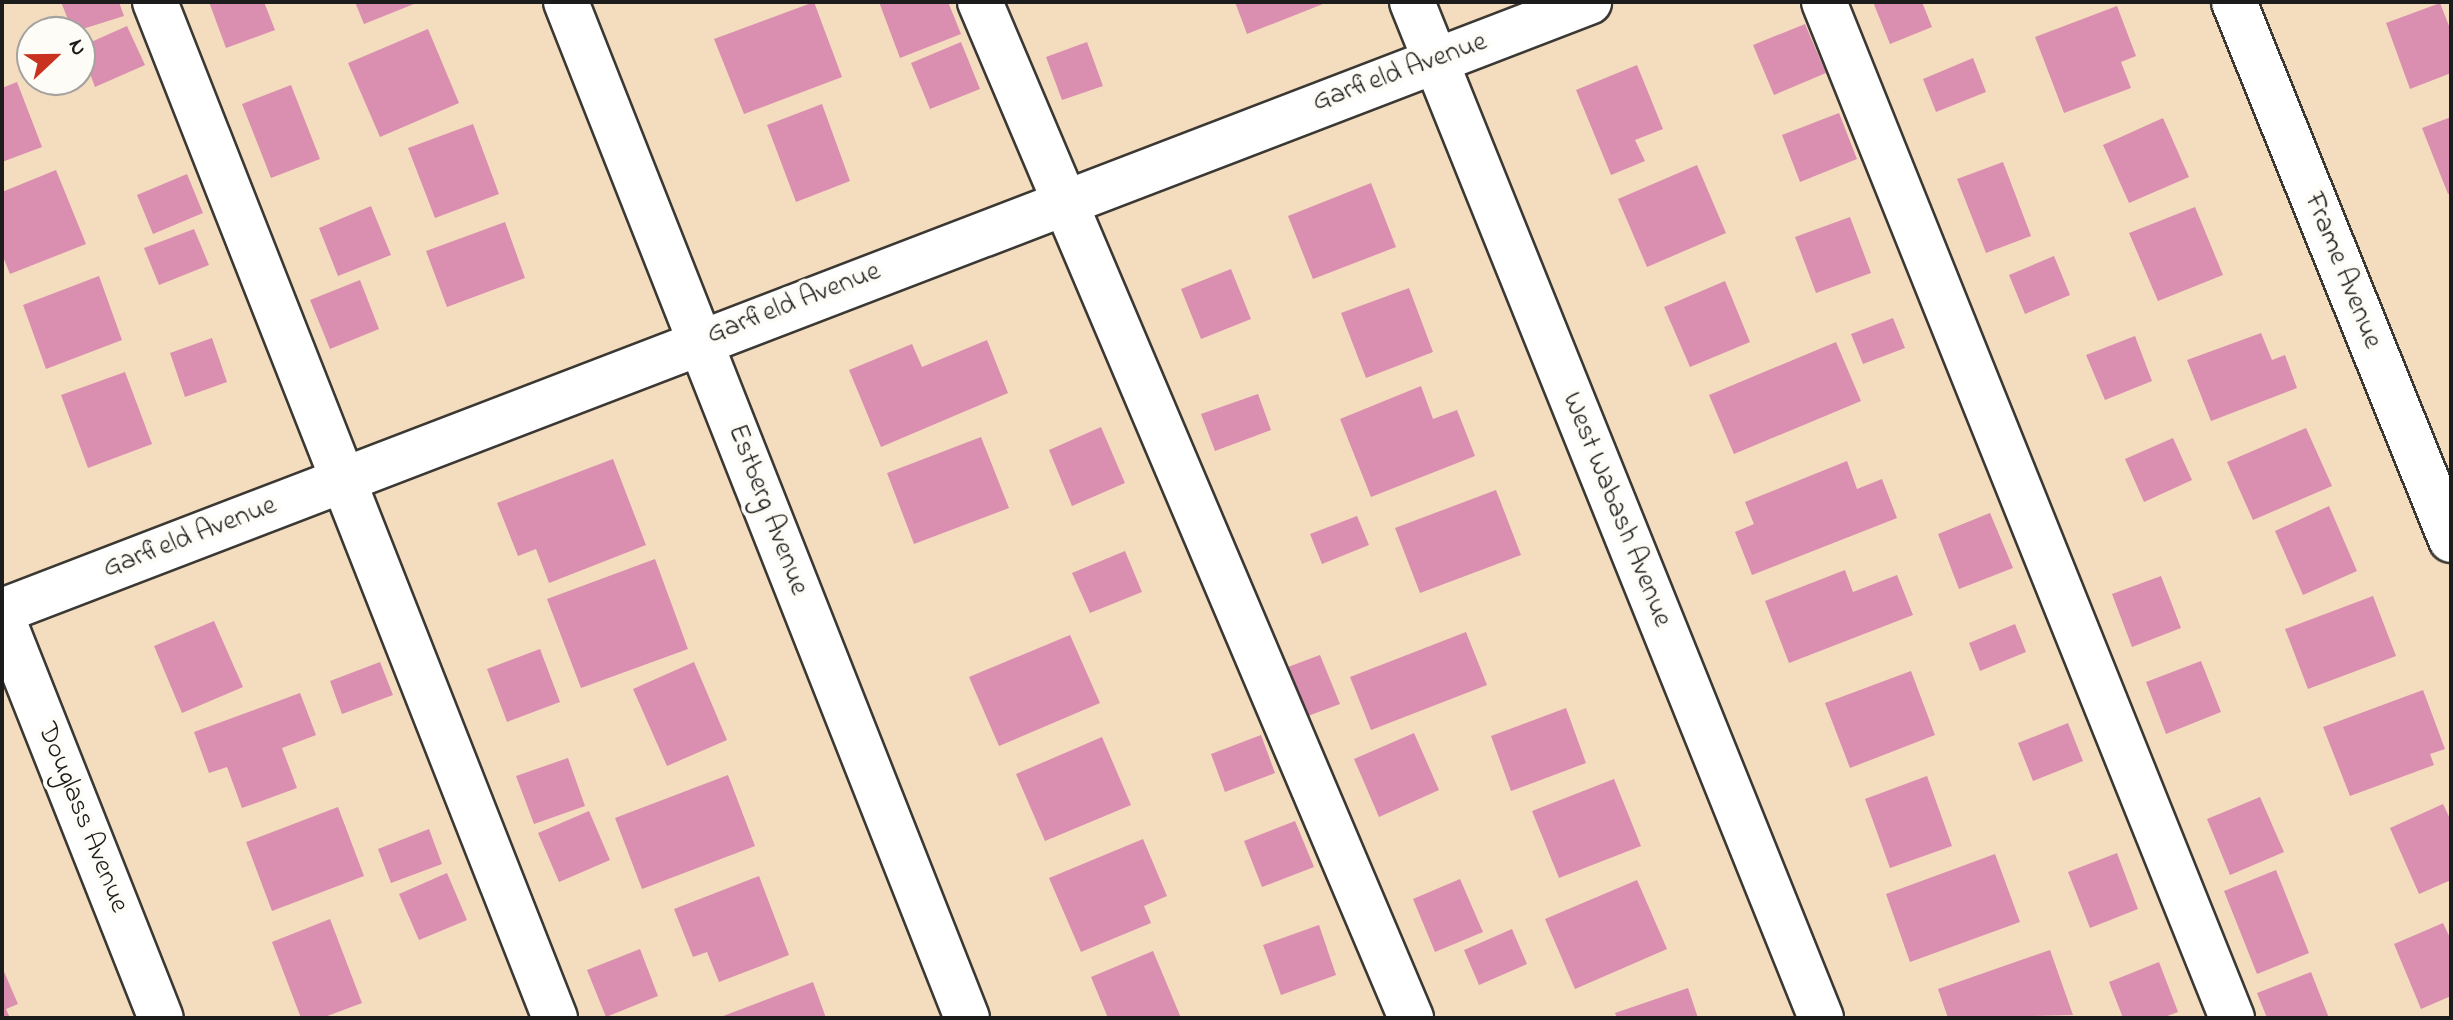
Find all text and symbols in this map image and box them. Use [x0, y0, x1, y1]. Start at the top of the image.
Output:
north arrow [16, 16, 96, 96]
street label: Garfield Avenue [1308, 26, 1492, 120]
text: N [59, 35, 94, 61]
street label: Frame Avenue [2296, 188, 2388, 354]
street label: Garfield Avenue [703, 256, 885, 352]
street label: West Wabash Avenue [1554, 388, 1678, 632]
street label: Estberg Avenue [719, 420, 815, 600]
street label: Garfield Avenue [99, 490, 281, 586]
street label: Douglass Avenue [29, 718, 135, 918]

